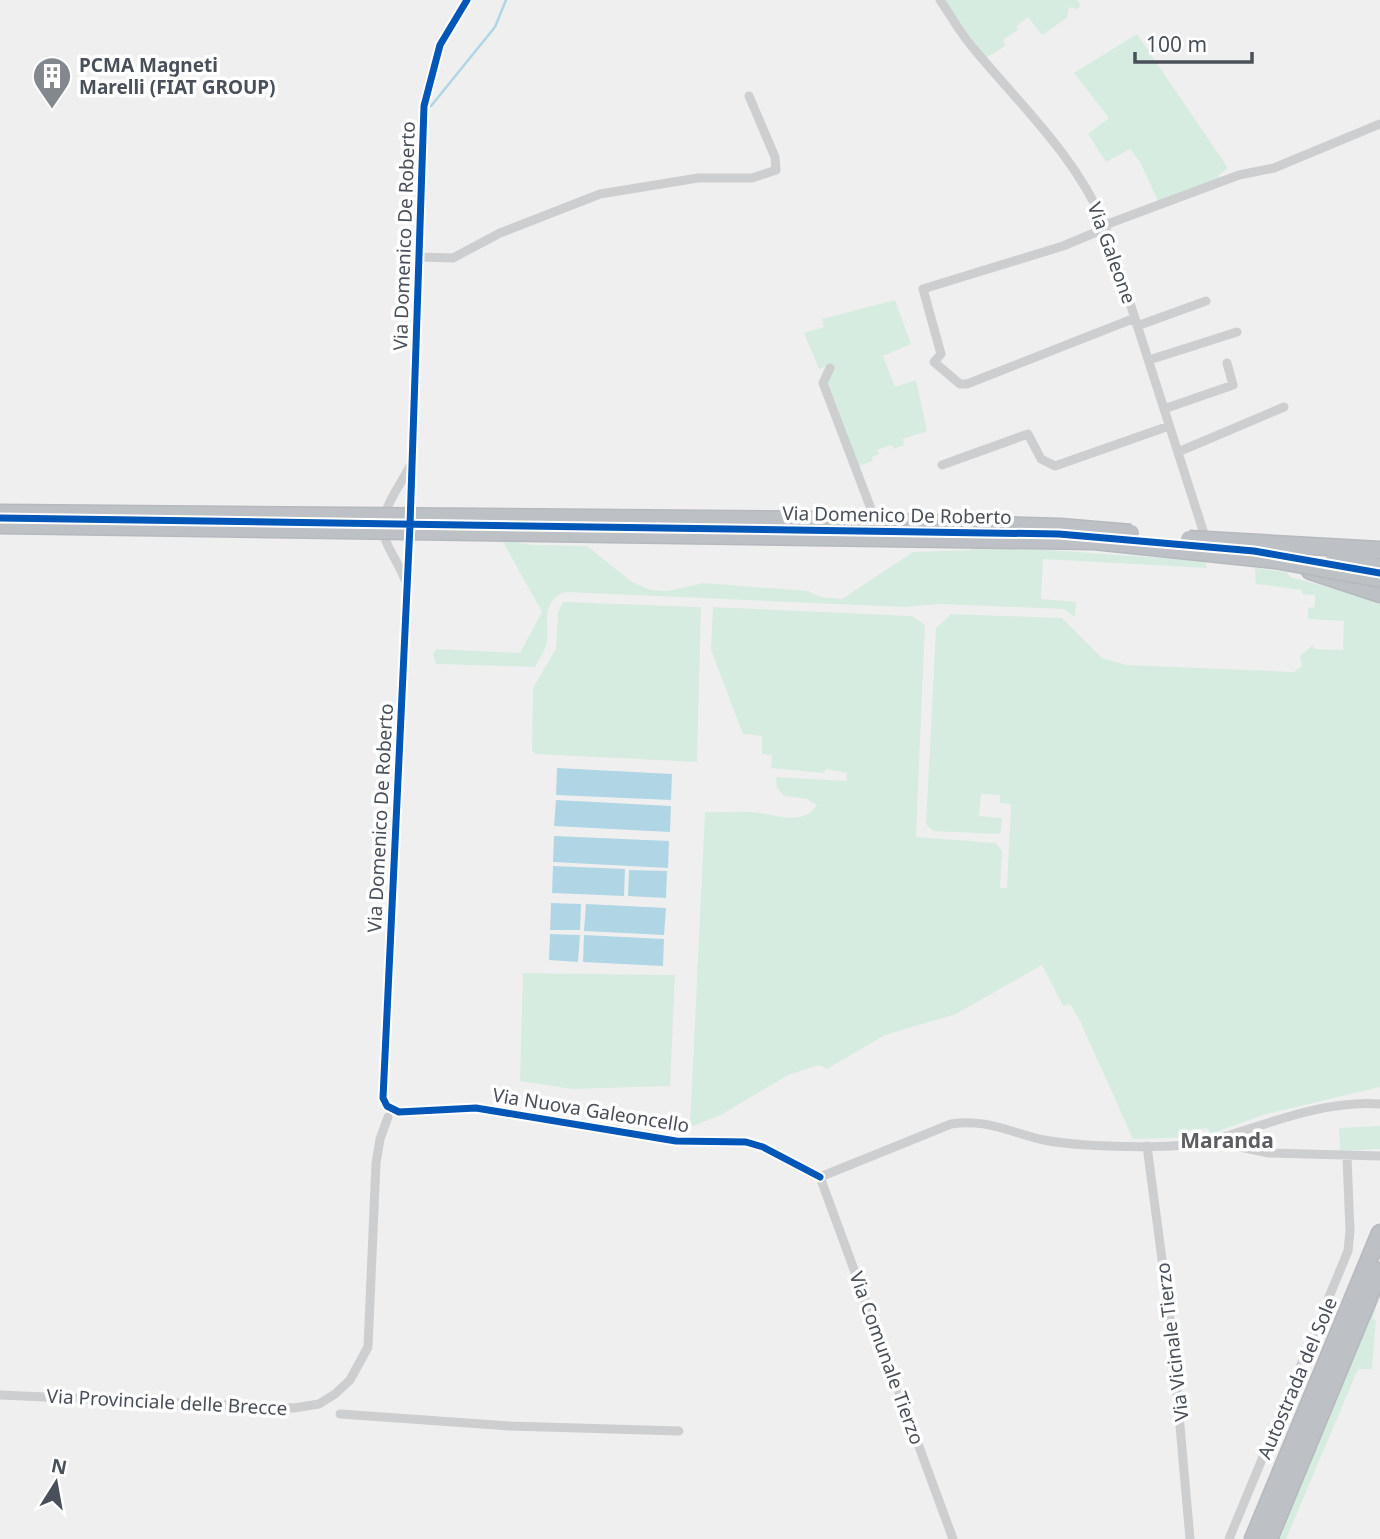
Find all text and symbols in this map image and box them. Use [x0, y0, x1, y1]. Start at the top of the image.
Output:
scale bar [1135, 21, 1252, 65]
text: 100 m [1146, 30, 1207, 58]
place label: PCMA Magneti Marelli (FIAT GROUP) [79, 52, 276, 100]
building icon: PCMA Magneti Marelli (FIAT GROUP) [31, 55, 73, 110]
street label: Via Domenico De Roberto [387, 121, 421, 351]
street label: Via Galeone [1082, 199, 1142, 307]
street label: Via Domenico De Roberto [782, 500, 1012, 530]
street label: Via Domenico De Roberto [361, 703, 399, 933]
street label: Via Nuova Galeoncello [491, 1082, 691, 1138]
district label: Maranda [1180, 1126, 1274, 1154]
street label: Via Vicinale Tierzo [1149, 1261, 1195, 1423]
street label: Via Comunale Tierzo [844, 1268, 930, 1448]
street label: Autostrada del Sole [1251, 1293, 1343, 1463]
street label: Via Provinciale delle Brecce [46, 1383, 288, 1421]
north arrow [21, 1448, 91, 1518]
text: N [49, 1452, 69, 1481]

